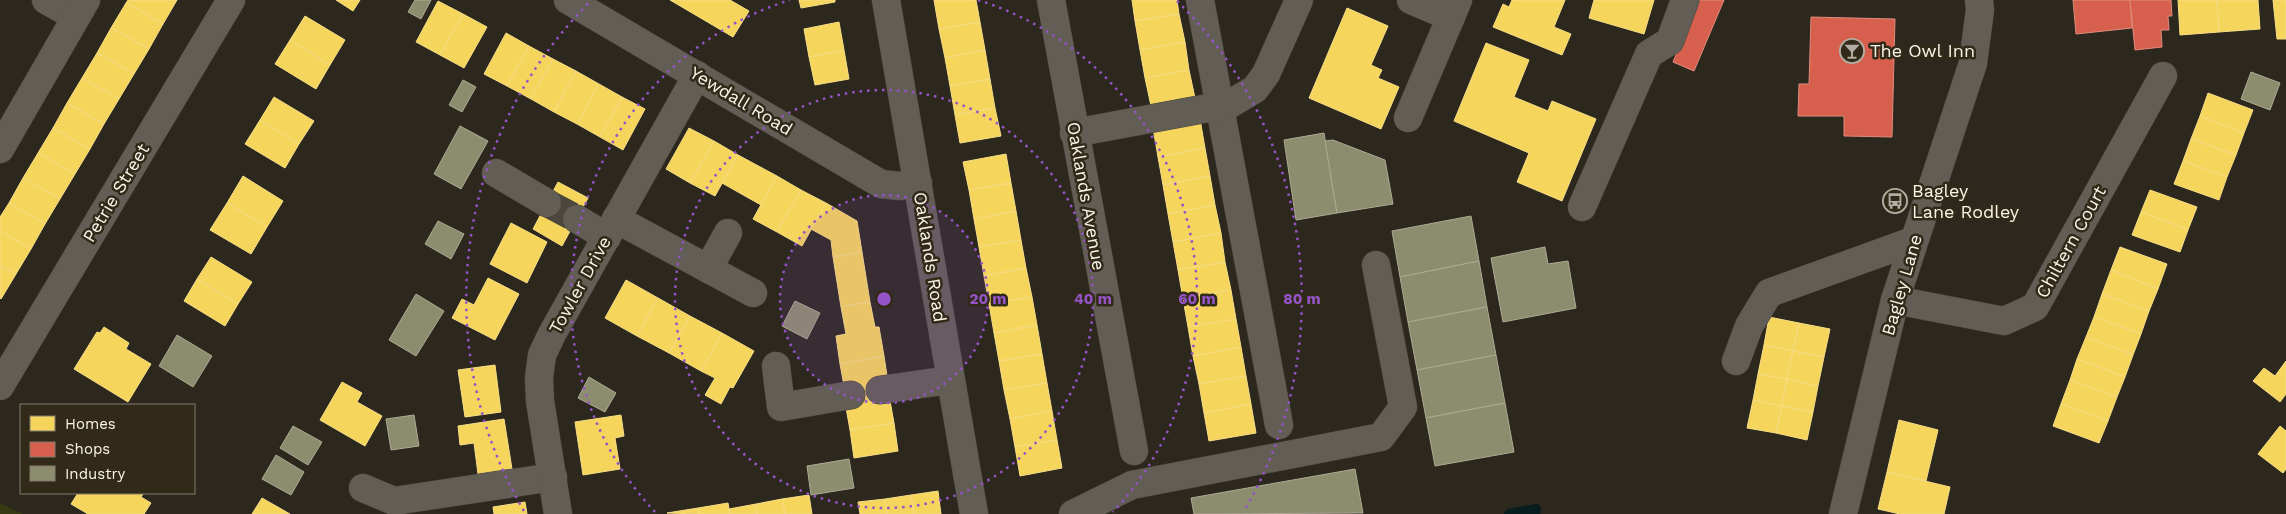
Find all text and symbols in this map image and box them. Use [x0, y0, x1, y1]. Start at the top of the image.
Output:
bar icon: The Owl Inn [1839, 38, 1865, 64]
place label: The Owl Inn [1870, 40, 1975, 61]
street label: Yewdall Road [686, 62, 796, 139]
street label: Oaklands Avenue [1063, 120, 1110, 272]
street label: Petrie Street [78, 139, 153, 246]
place label: Bagley Lane Rodley [1912, 180, 2020, 222]
street label: Chiltern Court [2031, 182, 2110, 301]
bus stop icon: Bagley Lane Rodley [1882, 188, 1908, 214]
street label: Oaklands Road [910, 190, 951, 324]
street label: Towler Drive [544, 232, 615, 337]
street label: Bagley Lane [1877, 232, 1926, 338]
centre of rings [875, 290, 893, 308]
text: 20 m [969, 290, 1007, 308]
text: 40 m [1074, 290, 1112, 308]
text: 60 m [1178, 290, 1216, 308]
text: 80 m [1283, 290, 1321, 308]
legend [20, 404, 195, 494]
text: Homes [65, 415, 116, 433]
text: Shops [65, 440, 110, 458]
text: Industry [65, 465, 126, 483]

